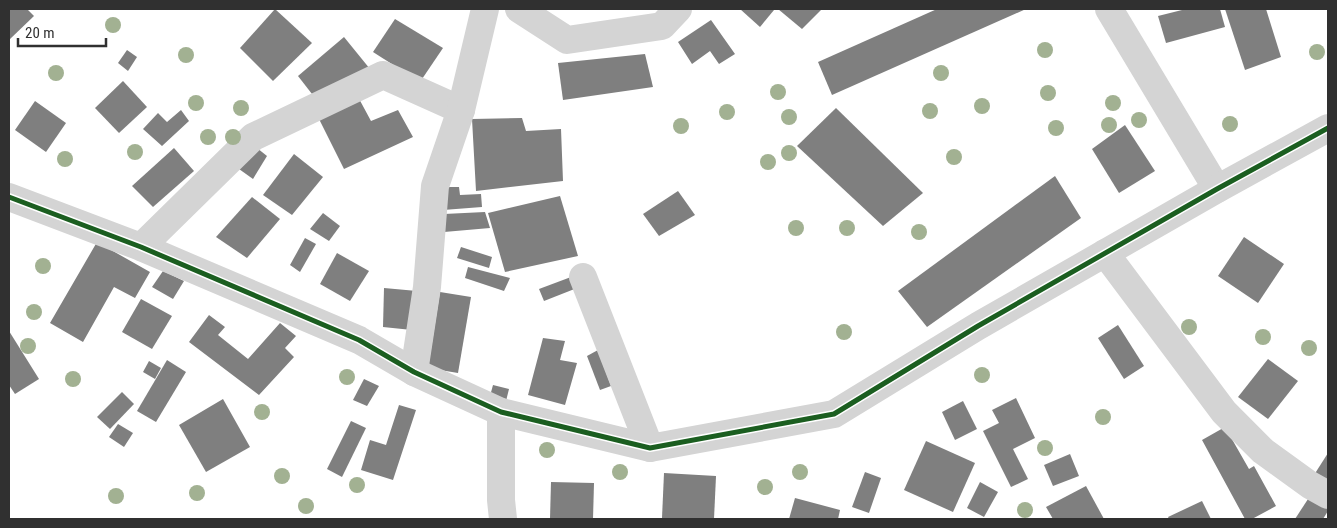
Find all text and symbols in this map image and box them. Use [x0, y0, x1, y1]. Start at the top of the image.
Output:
scale bar [18, 15, 105, 47]
text: 20 m [25, 24, 55, 42]

